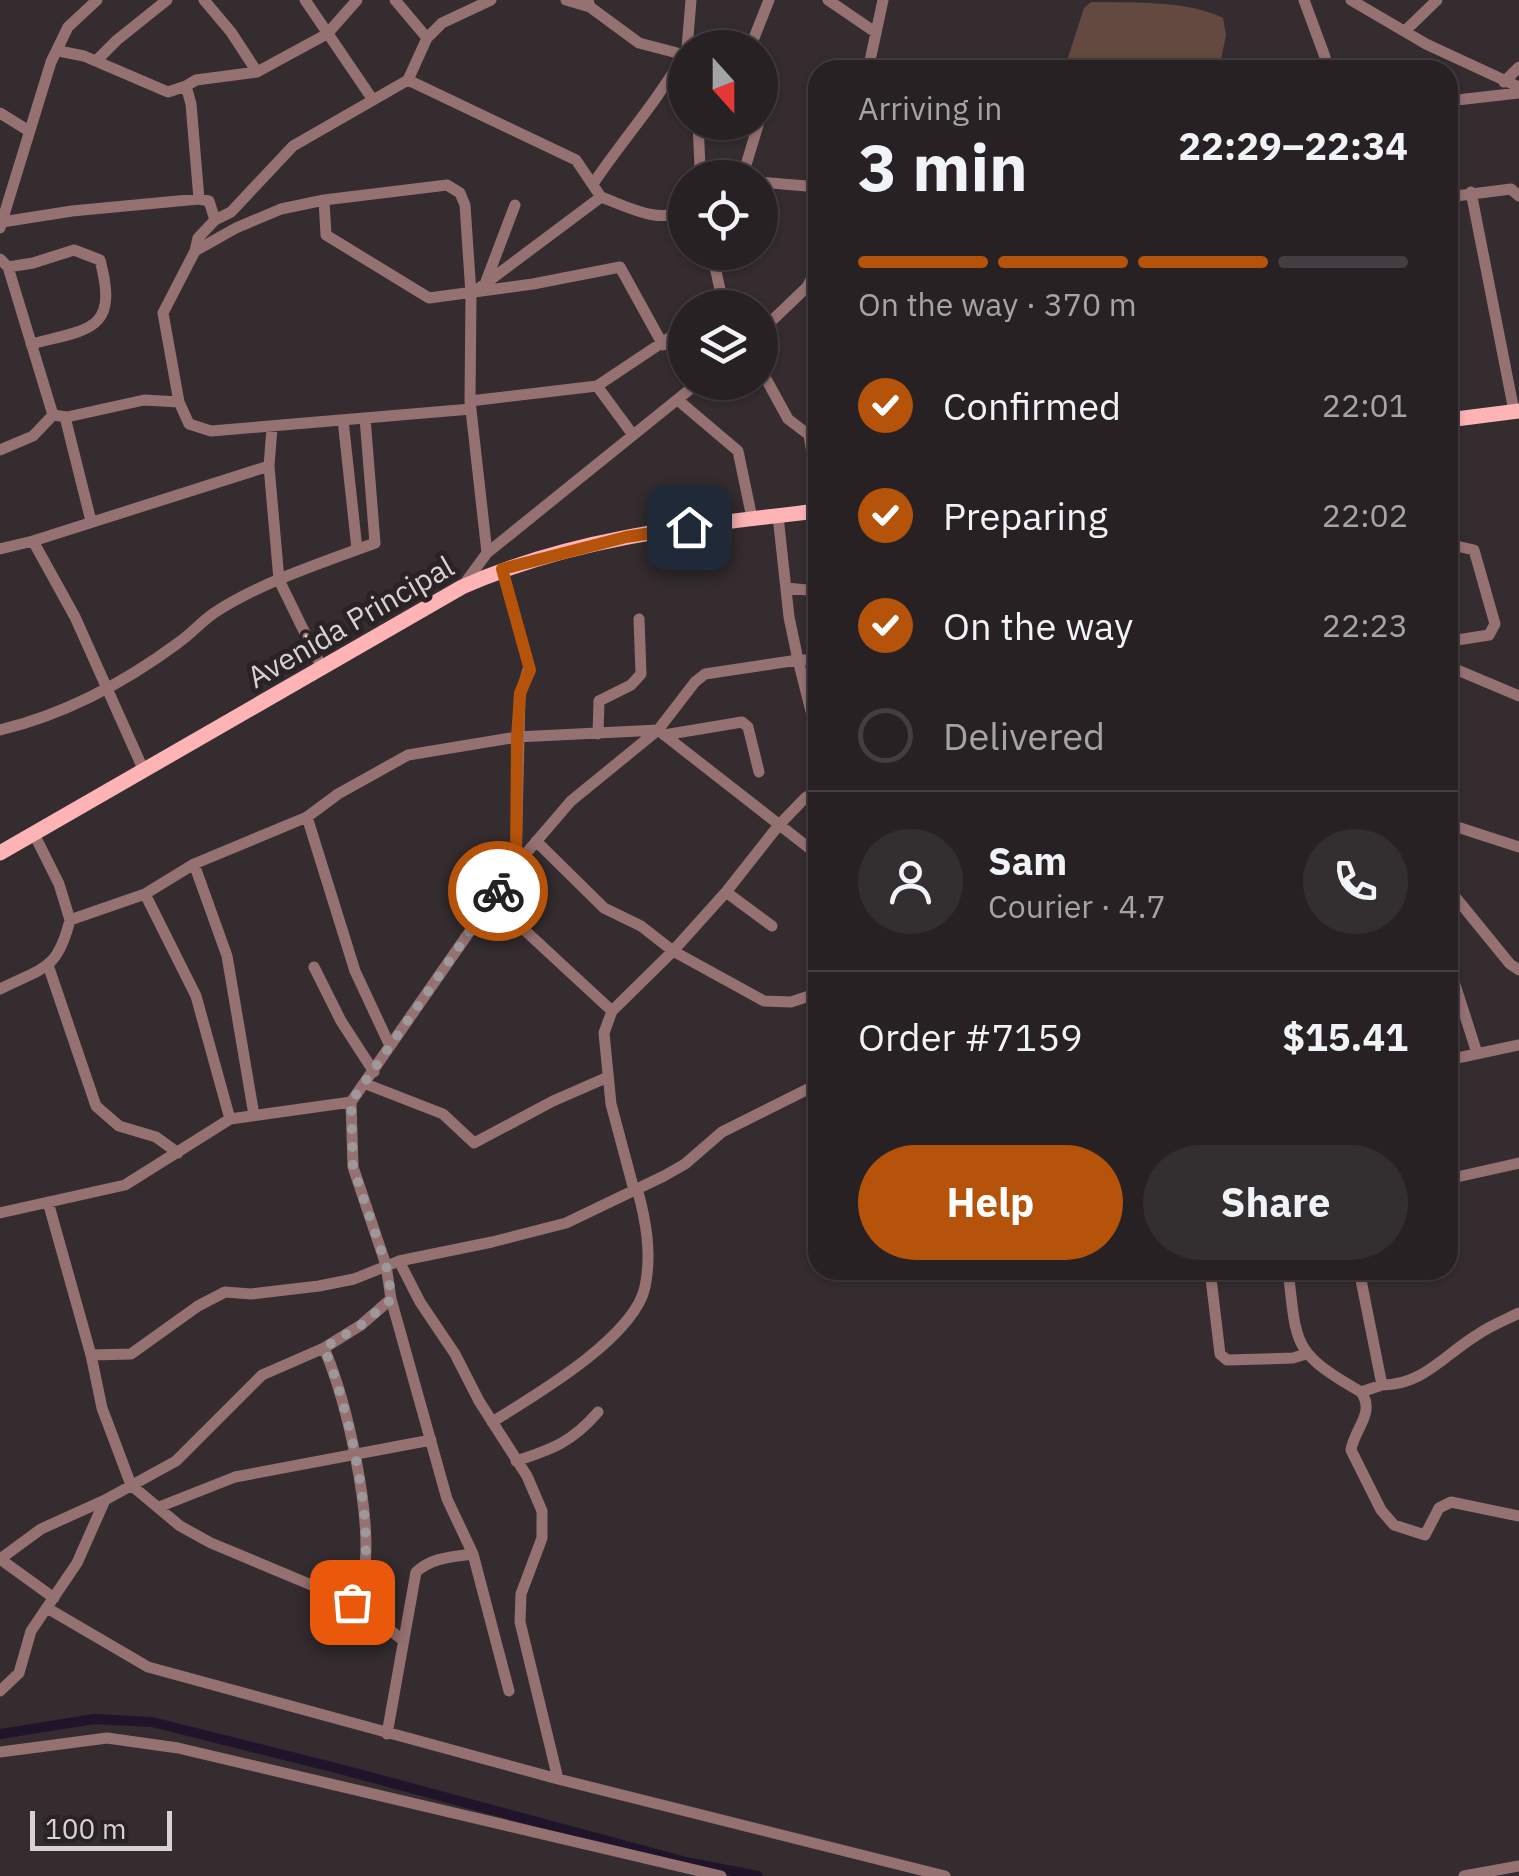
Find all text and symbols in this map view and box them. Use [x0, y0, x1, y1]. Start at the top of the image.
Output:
north arrow [668, 30, 778, 140]
map controls [668, 30, 778, 400]
text: Arriving in [858, 87, 1003, 129]
text: 22:29–22:34 [1178, 121, 1408, 170]
text: 3 min [858, 124, 1028, 209]
button: locate [668, 160, 778, 270]
text: On the way · 370 m [858, 283, 1137, 325]
button: layers [668, 290, 778, 400]
icon: check [858, 378, 913, 433]
text: Confirmed [943, 381, 1121, 430]
text: 22:01 [1322, 384, 1408, 426]
pin [647, 485, 732, 570]
icon: check [858, 488, 913, 543]
text: Preparing [943, 491, 1108, 540]
text: 22:02 [1322, 494, 1408, 536]
icon: home [662, 500, 717, 555]
street label: Avenida Principal [240, 546, 460, 696]
icon: check [858, 598, 913, 653]
text: On the way [943, 601, 1133, 650]
text: 22:23 [1322, 604, 1408, 646]
text: Delivered [943, 711, 1105, 760]
button: person [858, 829, 963, 934]
button: phone [1303, 829, 1408, 934]
text: Sam [988, 836, 1067, 885]
courier [448, 841, 548, 941]
icon: bike [471, 864, 526, 919]
text: Courier · 4.7 [988, 885, 1166, 927]
text: Order #7159 [858, 1012, 1083, 1061]
text: $15.41 [1282, 1012, 1408, 1061]
button: Help [858, 1145, 1123, 1260]
button: Share [1143, 1145, 1408, 1260]
pin [310, 1560, 395, 1645]
icon: bag [325, 1575, 380, 1630]
scale bar [30, 1806, 172, 1850]
text: 100 m [45, 1810, 126, 1847]

